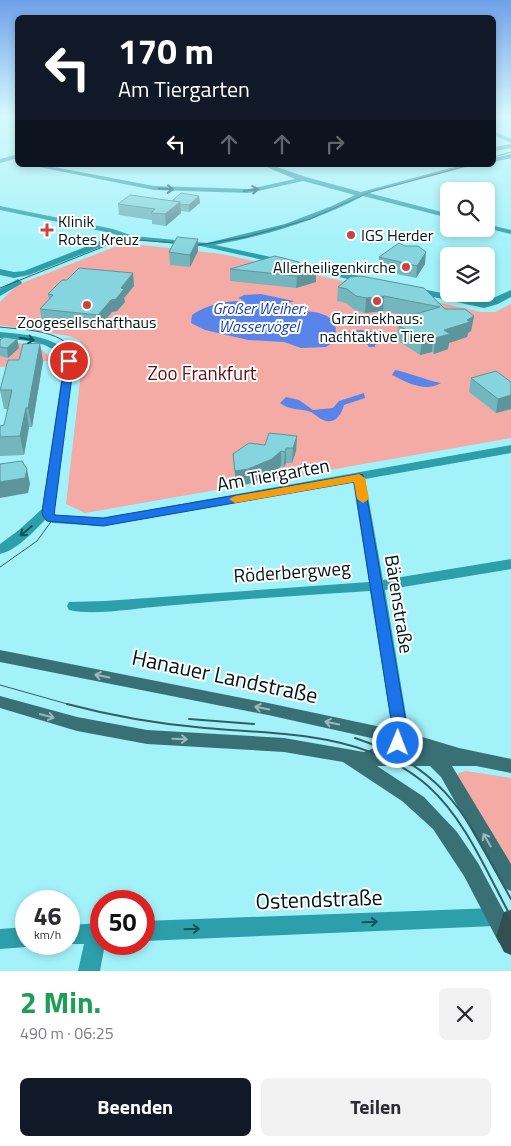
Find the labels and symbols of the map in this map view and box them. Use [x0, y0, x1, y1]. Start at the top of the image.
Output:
one-way arrow [158, 184, 174, 194]
one-way arrow [243, 185, 259, 195]
place label: Klinik Rotes Kreuz [58, 209, 139, 251]
marker: Klinik Rotes Kreuz [40, 223, 54, 237]
place label: IGS Herder [361, 223, 434, 247]
marker: IGS Herder [345, 229, 357, 241]
place label: Allerheiligenkirche [273, 255, 396, 279]
marker: Allerheiligenkirche [400, 261, 412, 273]
marker: Grzimekhaus: nachtaktive Tiere [371, 295, 383, 307]
water label: Großer Weiher: Wasservögel [212, 296, 307, 338]
marker: Zoogesellschafthaus [81, 299, 93, 311]
place label: Grzimekhaus: nachtaktive Tiere [319, 306, 435, 348]
place label: Zoogesellschafthaus [17, 310, 157, 334]
one-way arrow [18, 335, 34, 345]
pin [48, 340, 90, 382]
park label: Zoo Frankfurt [148, 358, 257, 387]
street label: Am Tiergarten [214, 450, 332, 498]
one-way arrow [20, 526, 33, 537]
street label: Röderbergweg [232, 552, 352, 590]
street label: Bärenstraße [378, 553, 422, 655]
street label: Hanauer Landstraße [129, 640, 321, 712]
one-way arrow [95, 671, 111, 680]
one-way arrow [254, 702, 270, 712]
one-way arrow [38, 711, 54, 721]
position arrow [371, 716, 423, 768]
one-way arrow [324, 718, 340, 727]
one-way arrow [171, 734, 187, 743]
one-way arrow [482, 832, 492, 847]
street label: Ostendstraße [255, 880, 383, 918]
speed limit sign: 50 [90, 890, 155, 955]
one-way arrow [361, 918, 377, 927]
one-way arrow [184, 925, 200, 934]

